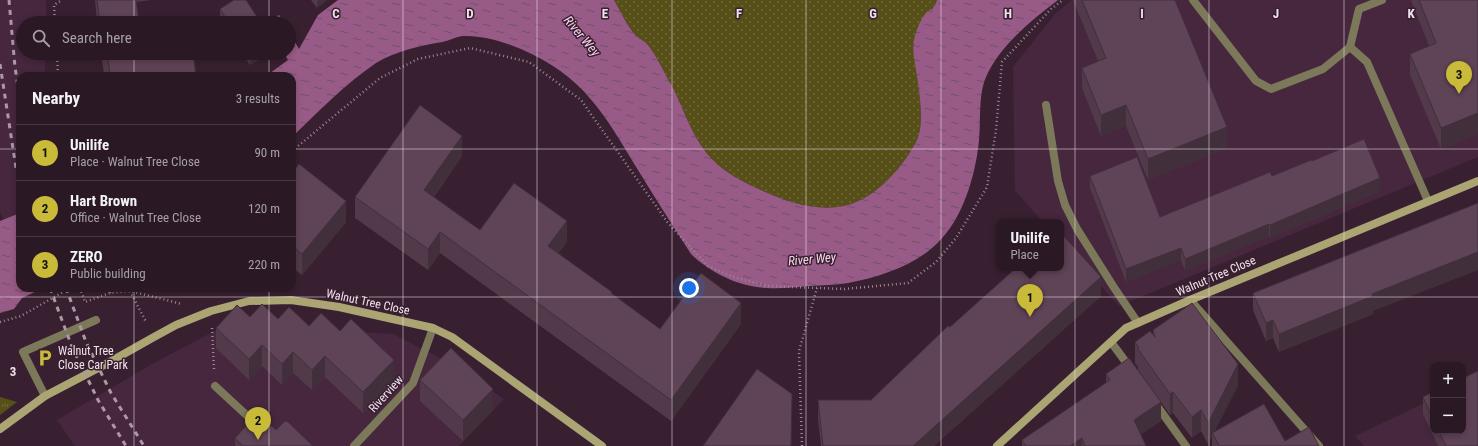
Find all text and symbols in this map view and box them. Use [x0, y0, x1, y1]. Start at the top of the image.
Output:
text: C [332, 6, 340, 21]
text: D [466, 6, 474, 21]
text: E [602, 6, 609, 21]
text: F [736, 6, 742, 21]
text: G [869, 6, 877, 21]
text: H [1004, 6, 1012, 21]
text: I [1140, 6, 1144, 21]
text: J [1273, 6, 1279, 21]
text: K [1407, 6, 1415, 21]
water label: River Wey [561, 13, 604, 60]
search box [16, 16, 296, 60]
icon: search [30, 27, 52, 49]
text: Search here [62, 29, 132, 47]
pin: 3 [1446, 61, 1472, 94]
text: Nearby [32, 88, 80, 108]
text: 3 results [236, 91, 280, 106]
text: Unilife [70, 136, 109, 154]
text: 1 [42, 145, 48, 160]
text: 90 m [254, 145, 280, 160]
text: Place · Walnut Tree Close [70, 154, 200, 169]
text: Hart Brown [70, 192, 137, 210]
text: 2 [42, 201, 48, 216]
text: 120 m [248, 201, 280, 216]
text: Office · Walnut Tree Close [70, 210, 201, 225]
popup [996, 219, 1064, 271]
text: Unilife [1010, 229, 1050, 247]
text: Place [1010, 247, 1039, 262]
text: ZERO [70, 248, 103, 266]
water label: River Wey [787, 249, 837, 269]
street label: Walnut Tree Close [1174, 253, 1258, 299]
text: 3 [42, 257, 48, 272]
text: 220 m [248, 257, 280, 272]
text: Public building [70, 266, 146, 281]
your location [679, 278, 699, 298]
pin: 1 [1017, 284, 1043, 317]
street label: Walnut Tree Close [325, 286, 411, 318]
place label: Walnut Tree Close Car Park [58, 344, 128, 372]
parking icon: Walnut Tree Close Car Park [35, 348, 55, 368]
map controls [1430, 362, 1466, 434]
button: + [1430, 362, 1466, 398]
text: 3 [10, 364, 16, 379]
street label: Riverview [366, 372, 406, 415]
button: − [1430, 398, 1466, 434]
pin: 2 [245, 407, 271, 440]

